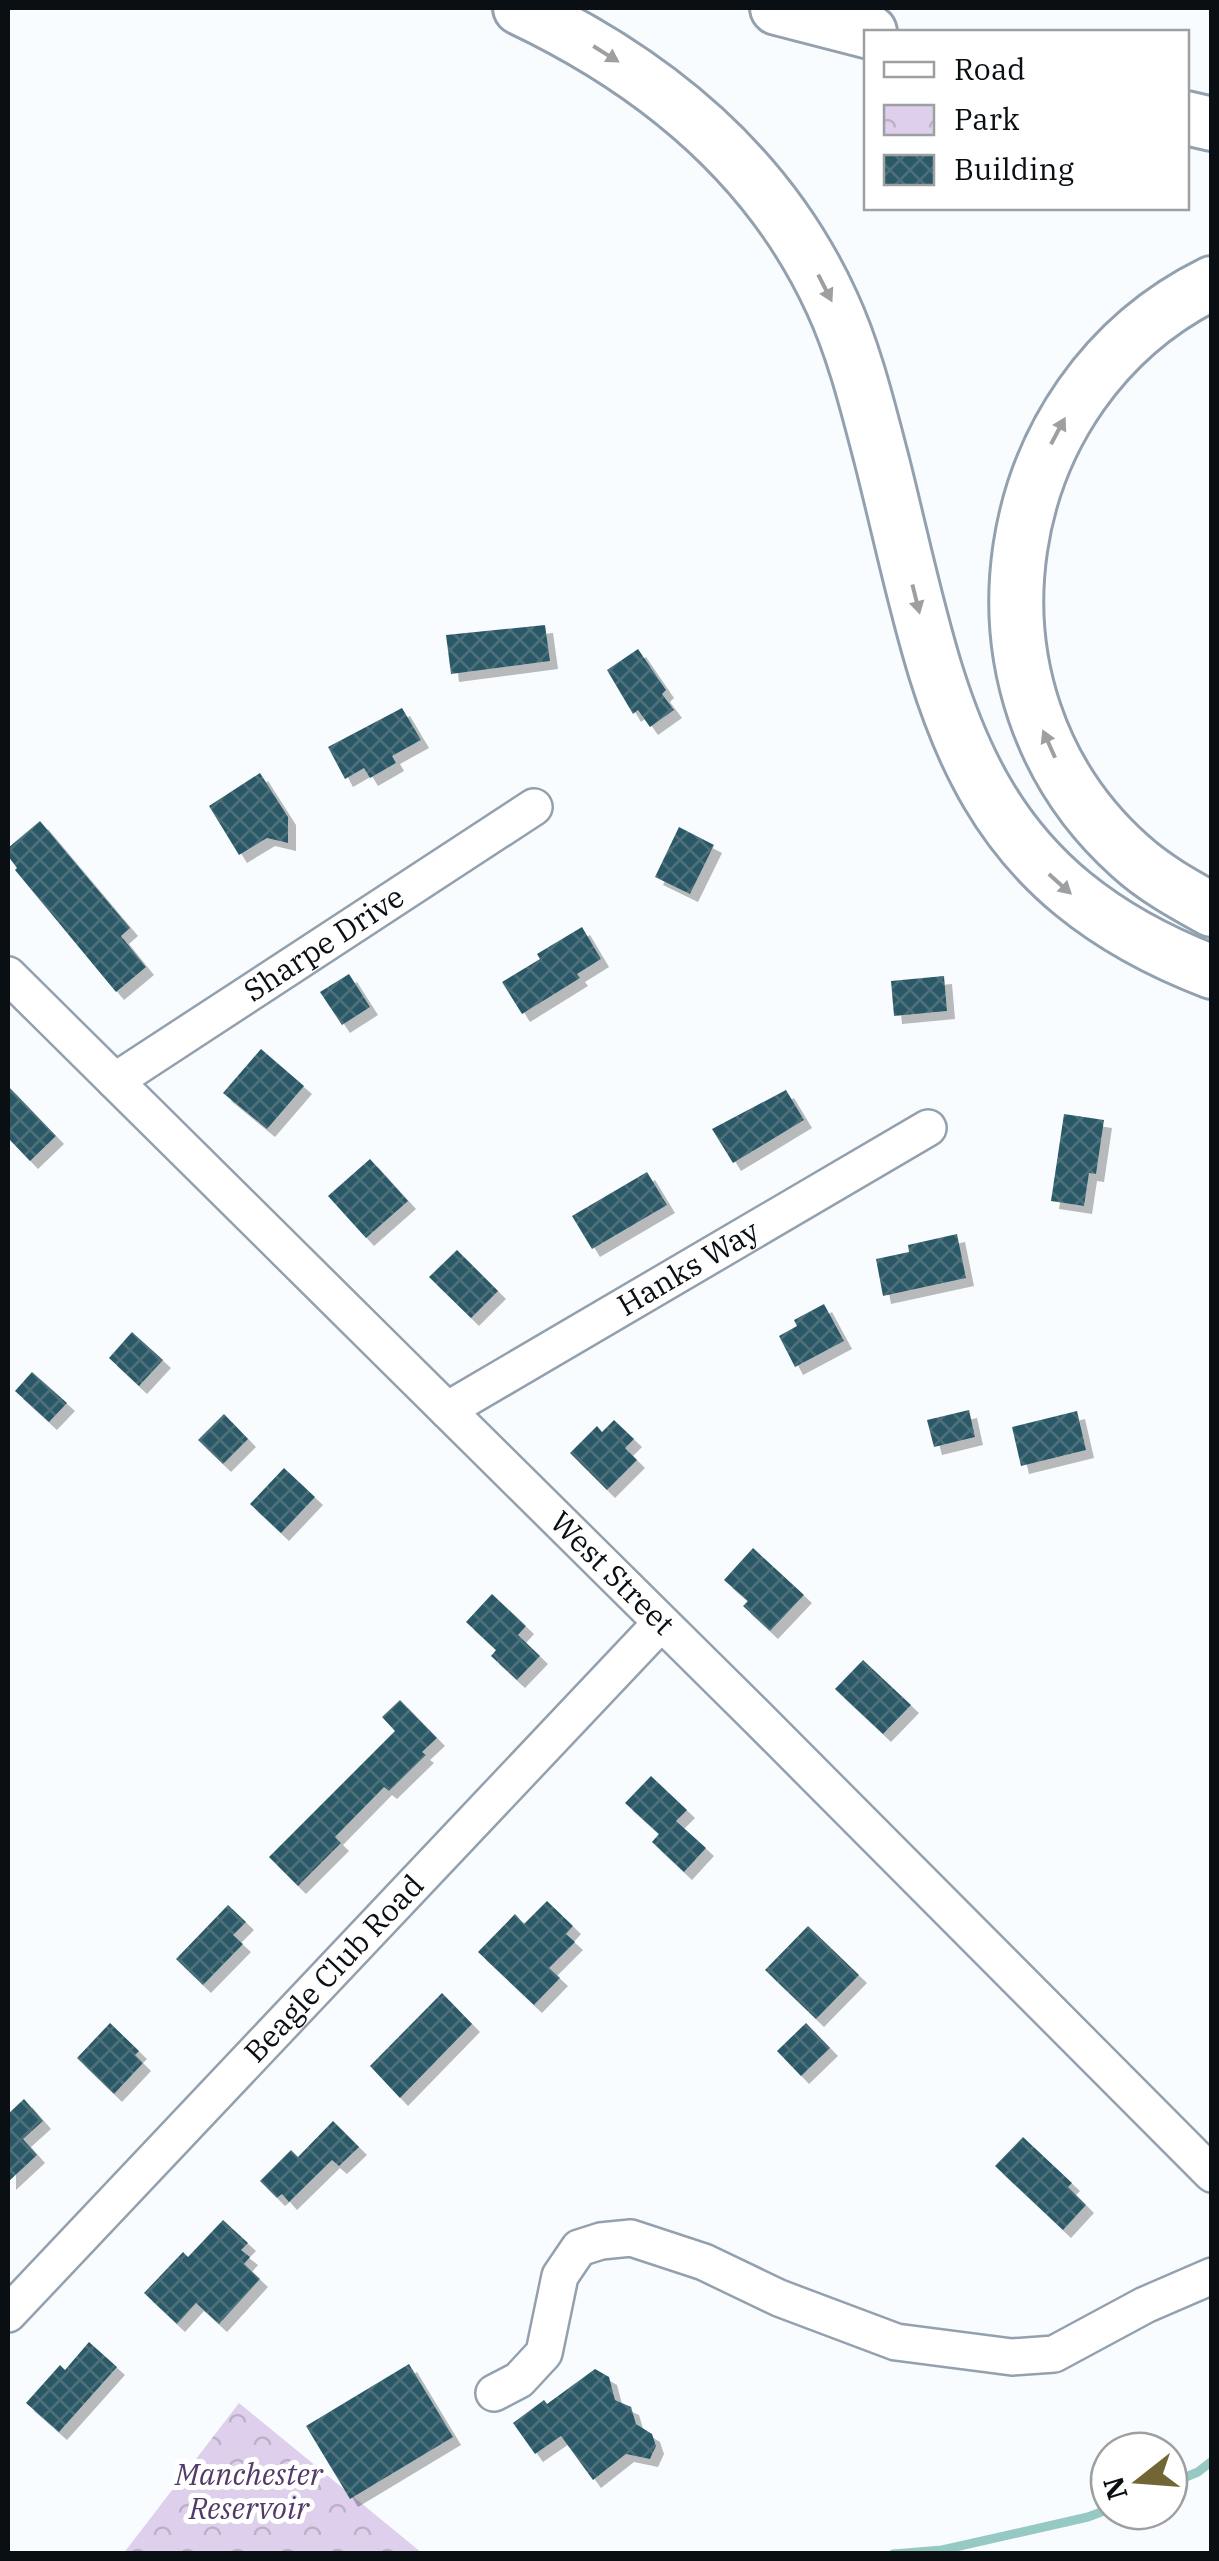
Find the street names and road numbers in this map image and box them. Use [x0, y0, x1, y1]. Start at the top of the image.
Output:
street label: Sharpe Drive [236, 876, 411, 1009]
street label: Hanks Way [610, 1210, 766, 1324]
street label: West Street [542, 1502, 684, 1642]
street label: Beagle Club Road [235, 1865, 431, 2070]

